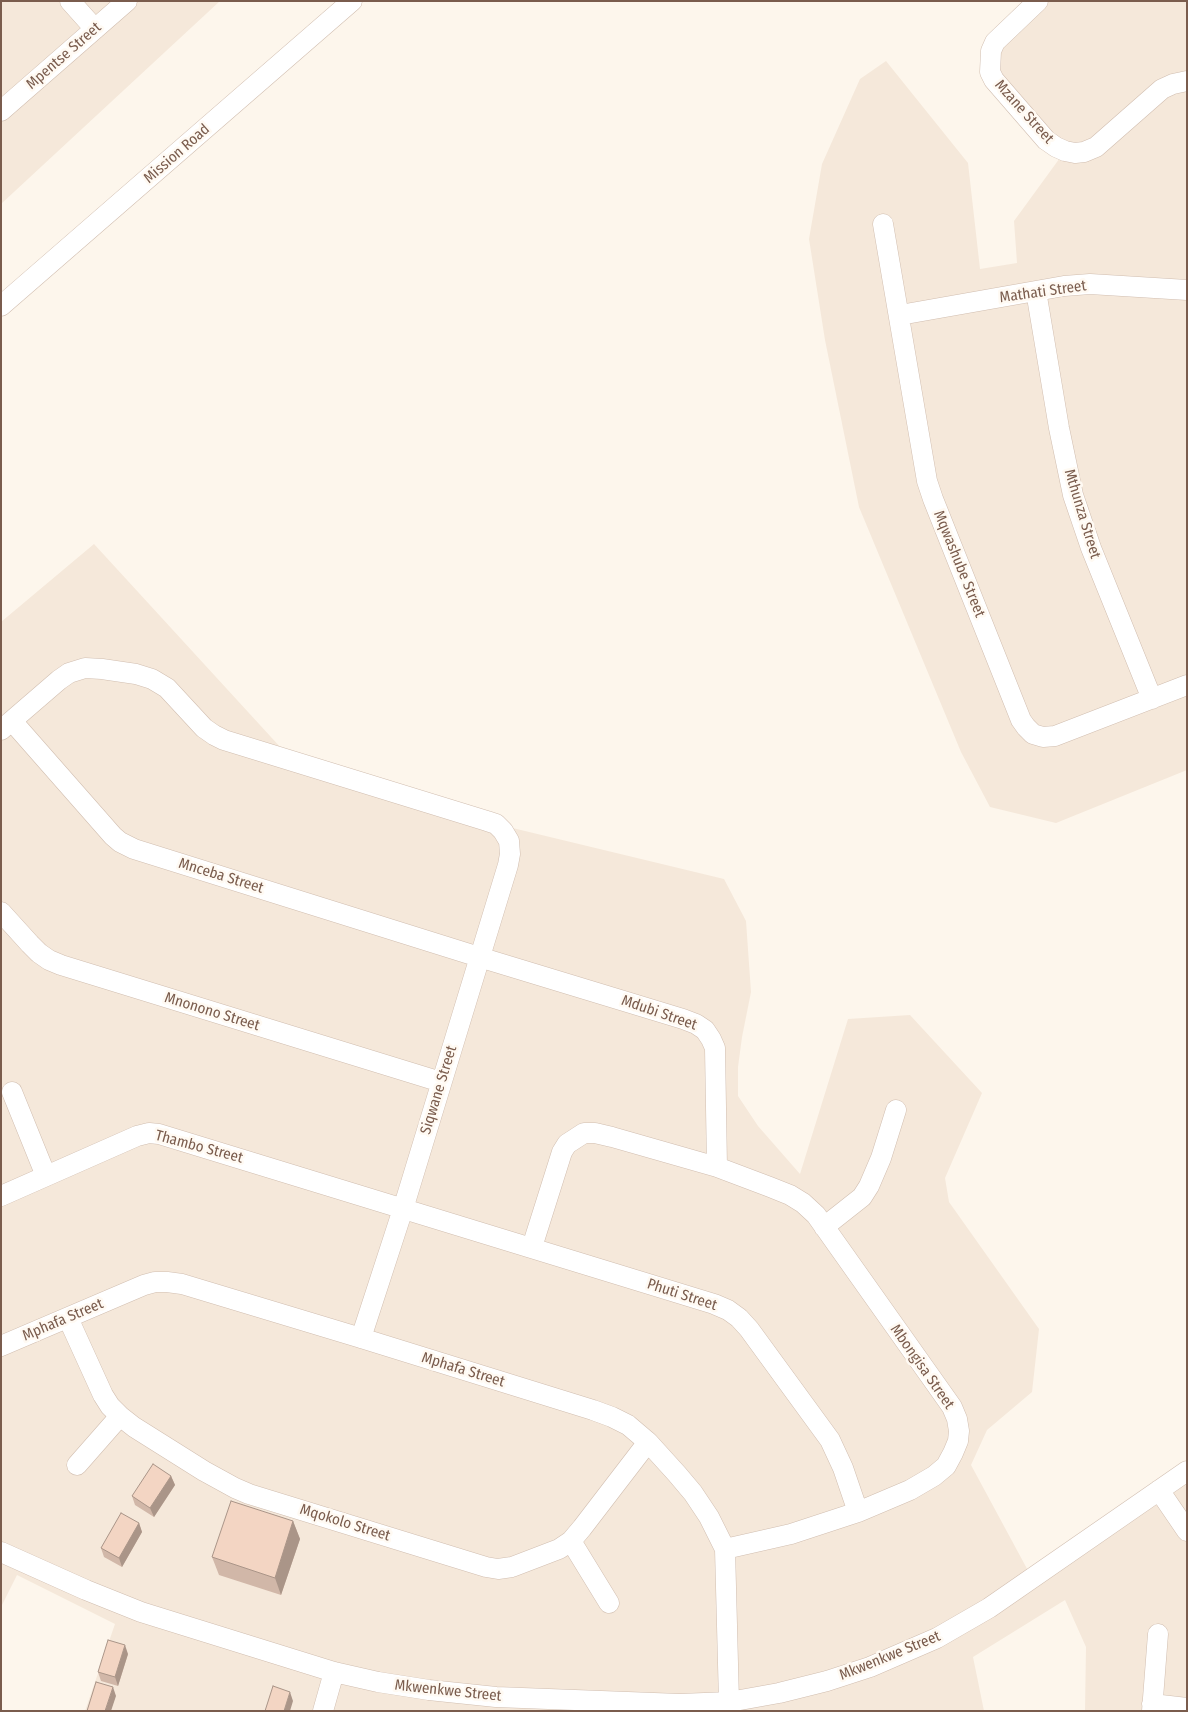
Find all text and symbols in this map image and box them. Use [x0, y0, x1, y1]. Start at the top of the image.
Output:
street label: Mpentse Street [23, 19, 105, 93]
street label: Mzane Street [991, 76, 1057, 148]
street label: Mission Road [140, 121, 214, 187]
street label: Mathati Street [999, 277, 1087, 307]
street label: Mthunza Street [1060, 467, 1104, 561]
street label: Mqwashube Street [929, 508, 989, 620]
street label: Mnceba Street [176, 855, 266, 897]
street label: Mnonono Street [162, 989, 262, 1035]
street label: Mdubi Street [619, 992, 699, 1034]
street label: Siqwane Street [417, 1043, 461, 1137]
street label: Thambo Street [153, 1127, 245, 1167]
street label: Phuti Street [645, 1275, 719, 1315]
street label: Mphafa Street [20, 1295, 106, 1345]
street label: Mbongisa Street [886, 1321, 958, 1413]
street label: Mphafa Street [419, 1349, 507, 1391]
street label: Mqokolo Street [298, 1501, 392, 1545]
street label: Mkwenkwe Street [837, 1628, 943, 1684]
street label: Mkwenkwe Street [394, 1676, 502, 1706]

